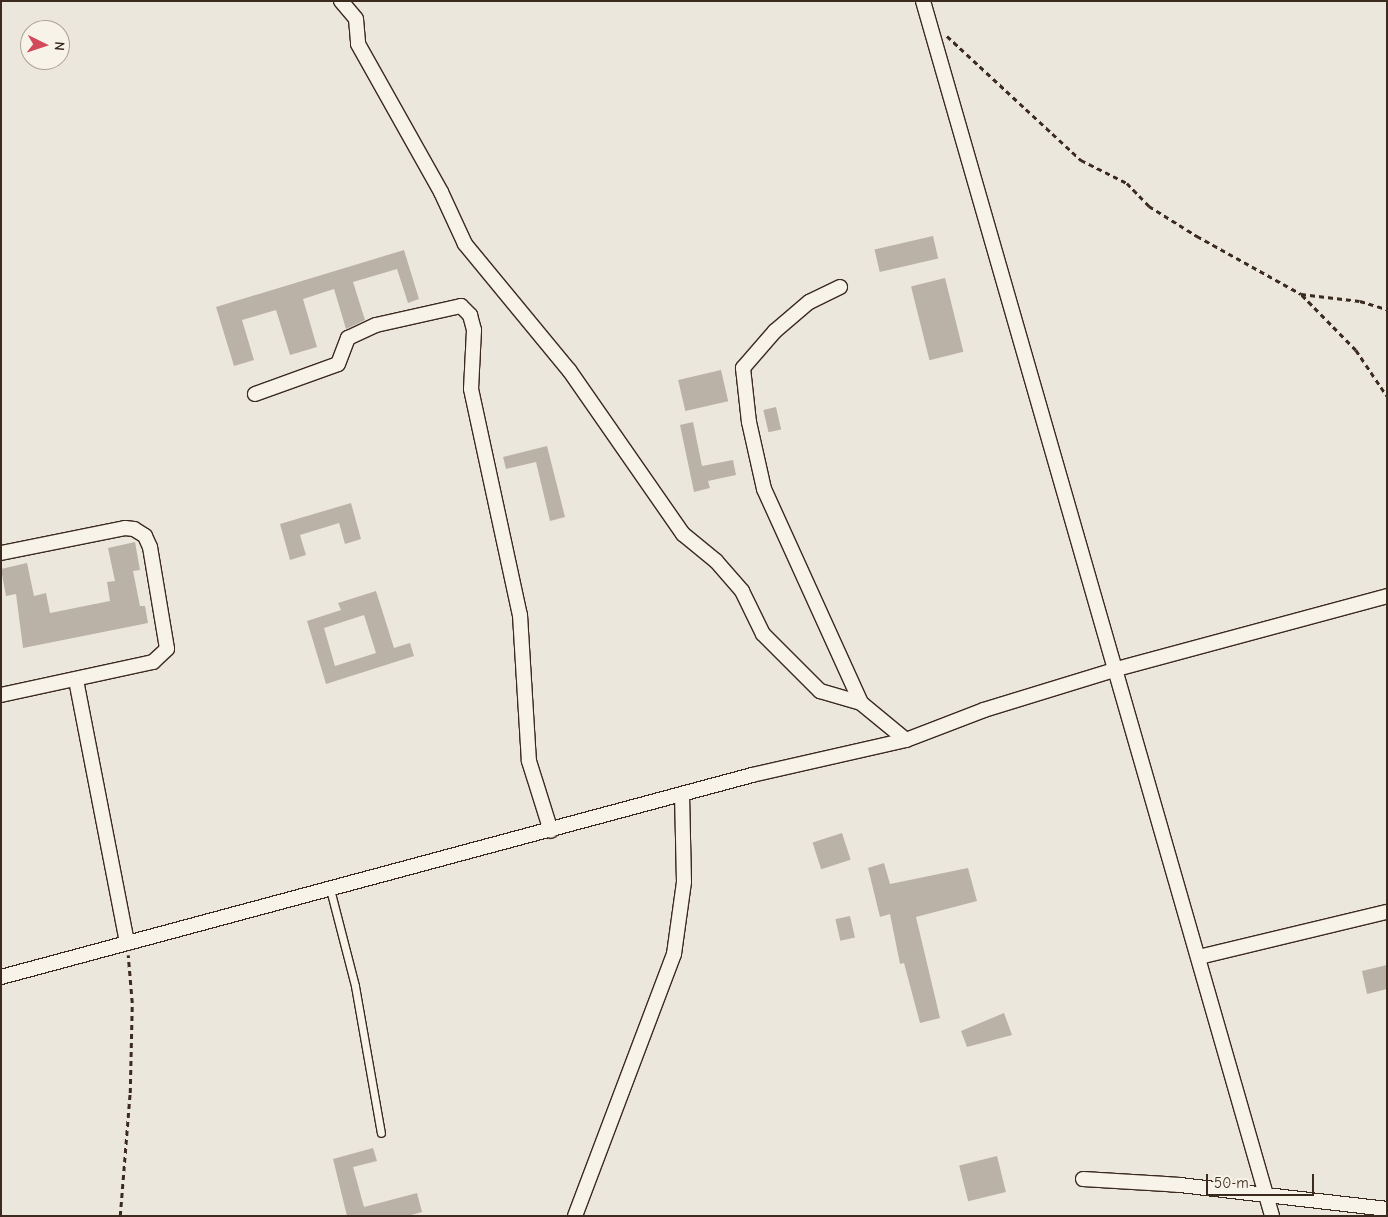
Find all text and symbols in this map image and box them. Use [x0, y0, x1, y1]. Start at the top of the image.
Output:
north arrow [20, 20, 70, 70]
text: N [51, 41, 68, 51]
scale bar [1208, 1164, 1316, 1196]
text: 50 m [1214, 1174, 1249, 1192]

